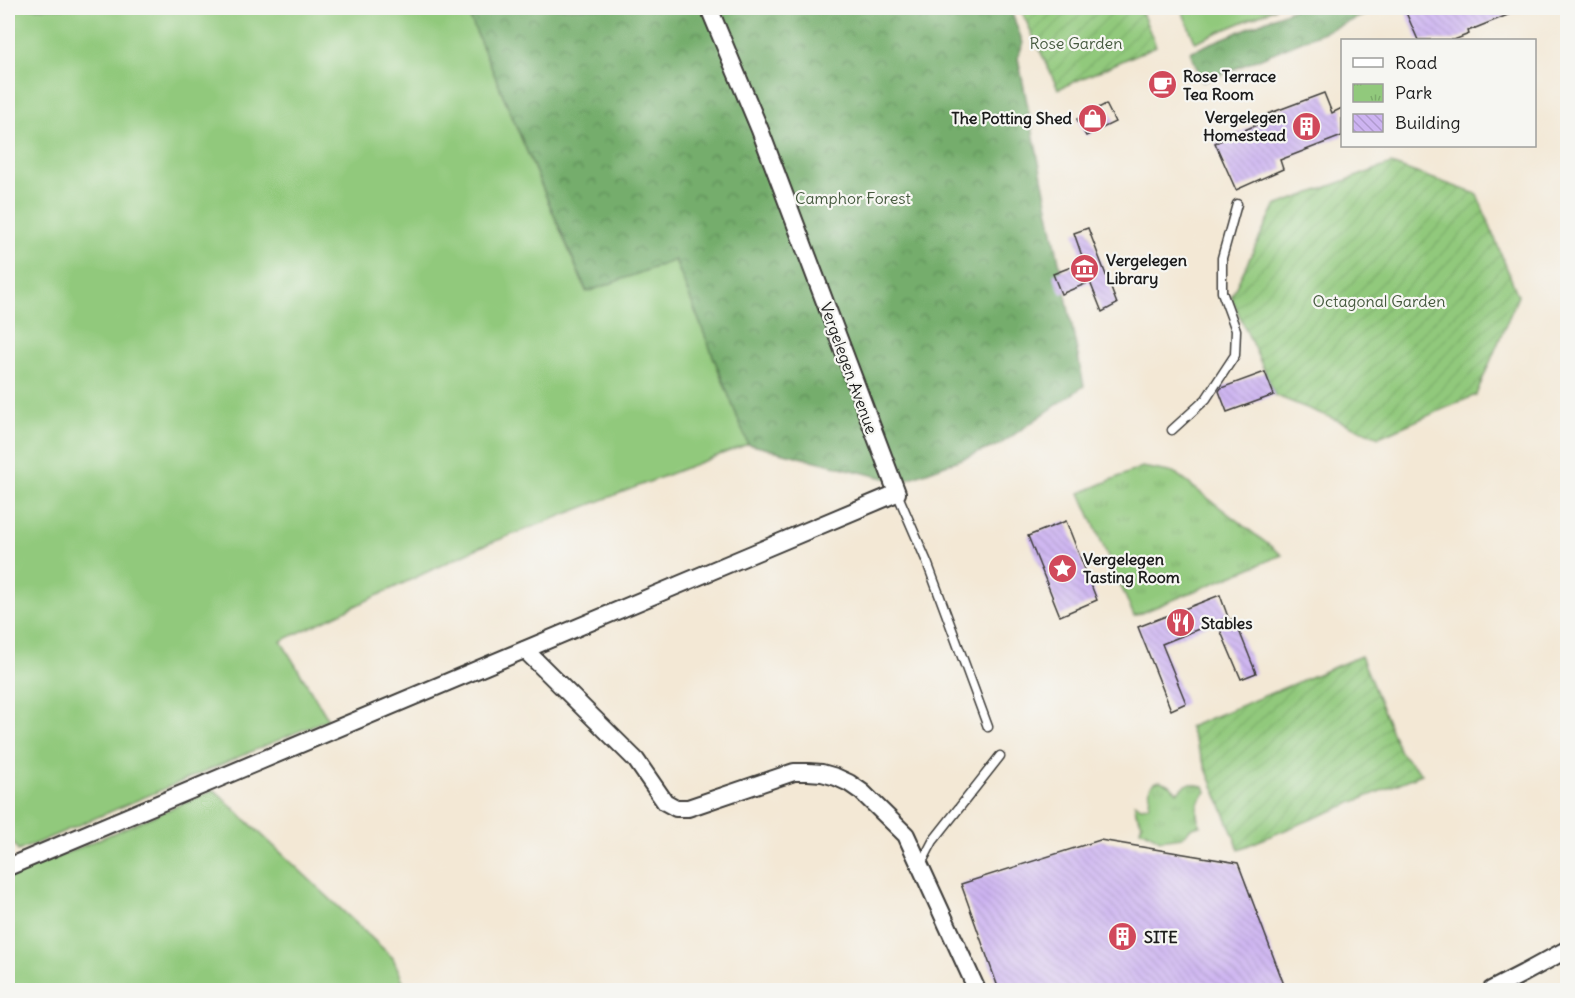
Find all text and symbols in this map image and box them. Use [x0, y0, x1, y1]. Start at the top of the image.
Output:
park label: Rose Garden [1029, 33, 1123, 53]
legend [1341, 39, 1536, 147]
text: Road [1395, 51, 1438, 74]
place label: Rose Terrace Tea Room [1183, 66, 1276, 104]
cafe icon: Rose Terrace Tea Room [1146, 69, 1178, 101]
text: Park [1395, 81, 1432, 104]
shop icon: The Potting Shed [1077, 102, 1109, 134]
place label: Vergelegen Homestead [1203, 107, 1287, 145]
place label: The Potting Shed [951, 108, 1073, 129]
building icon: Vergelegen Homestead [1291, 110, 1323, 142]
text: Building [1395, 111, 1460, 134]
park label: Camphor Forest [795, 188, 912, 208]
place label: Vergelegen Library [1106, 250, 1187, 289]
museum icon: Vergelegen Library [1069, 253, 1101, 285]
park label: Octagonal Garden [1313, 291, 1445, 311]
street label: Vergelegen Avenue [816, 300, 882, 436]
place label: Vergelegen Tasting Room [1083, 549, 1180, 588]
place icon: Vergelegen Tasting Room [1046, 552, 1078, 584]
restaurant icon: Stables [1164, 607, 1196, 639]
place label: Stables [1201, 613, 1252, 633]
building icon: SITE [1107, 921, 1139, 953]
place label: SITE [1144, 927, 1178, 947]

